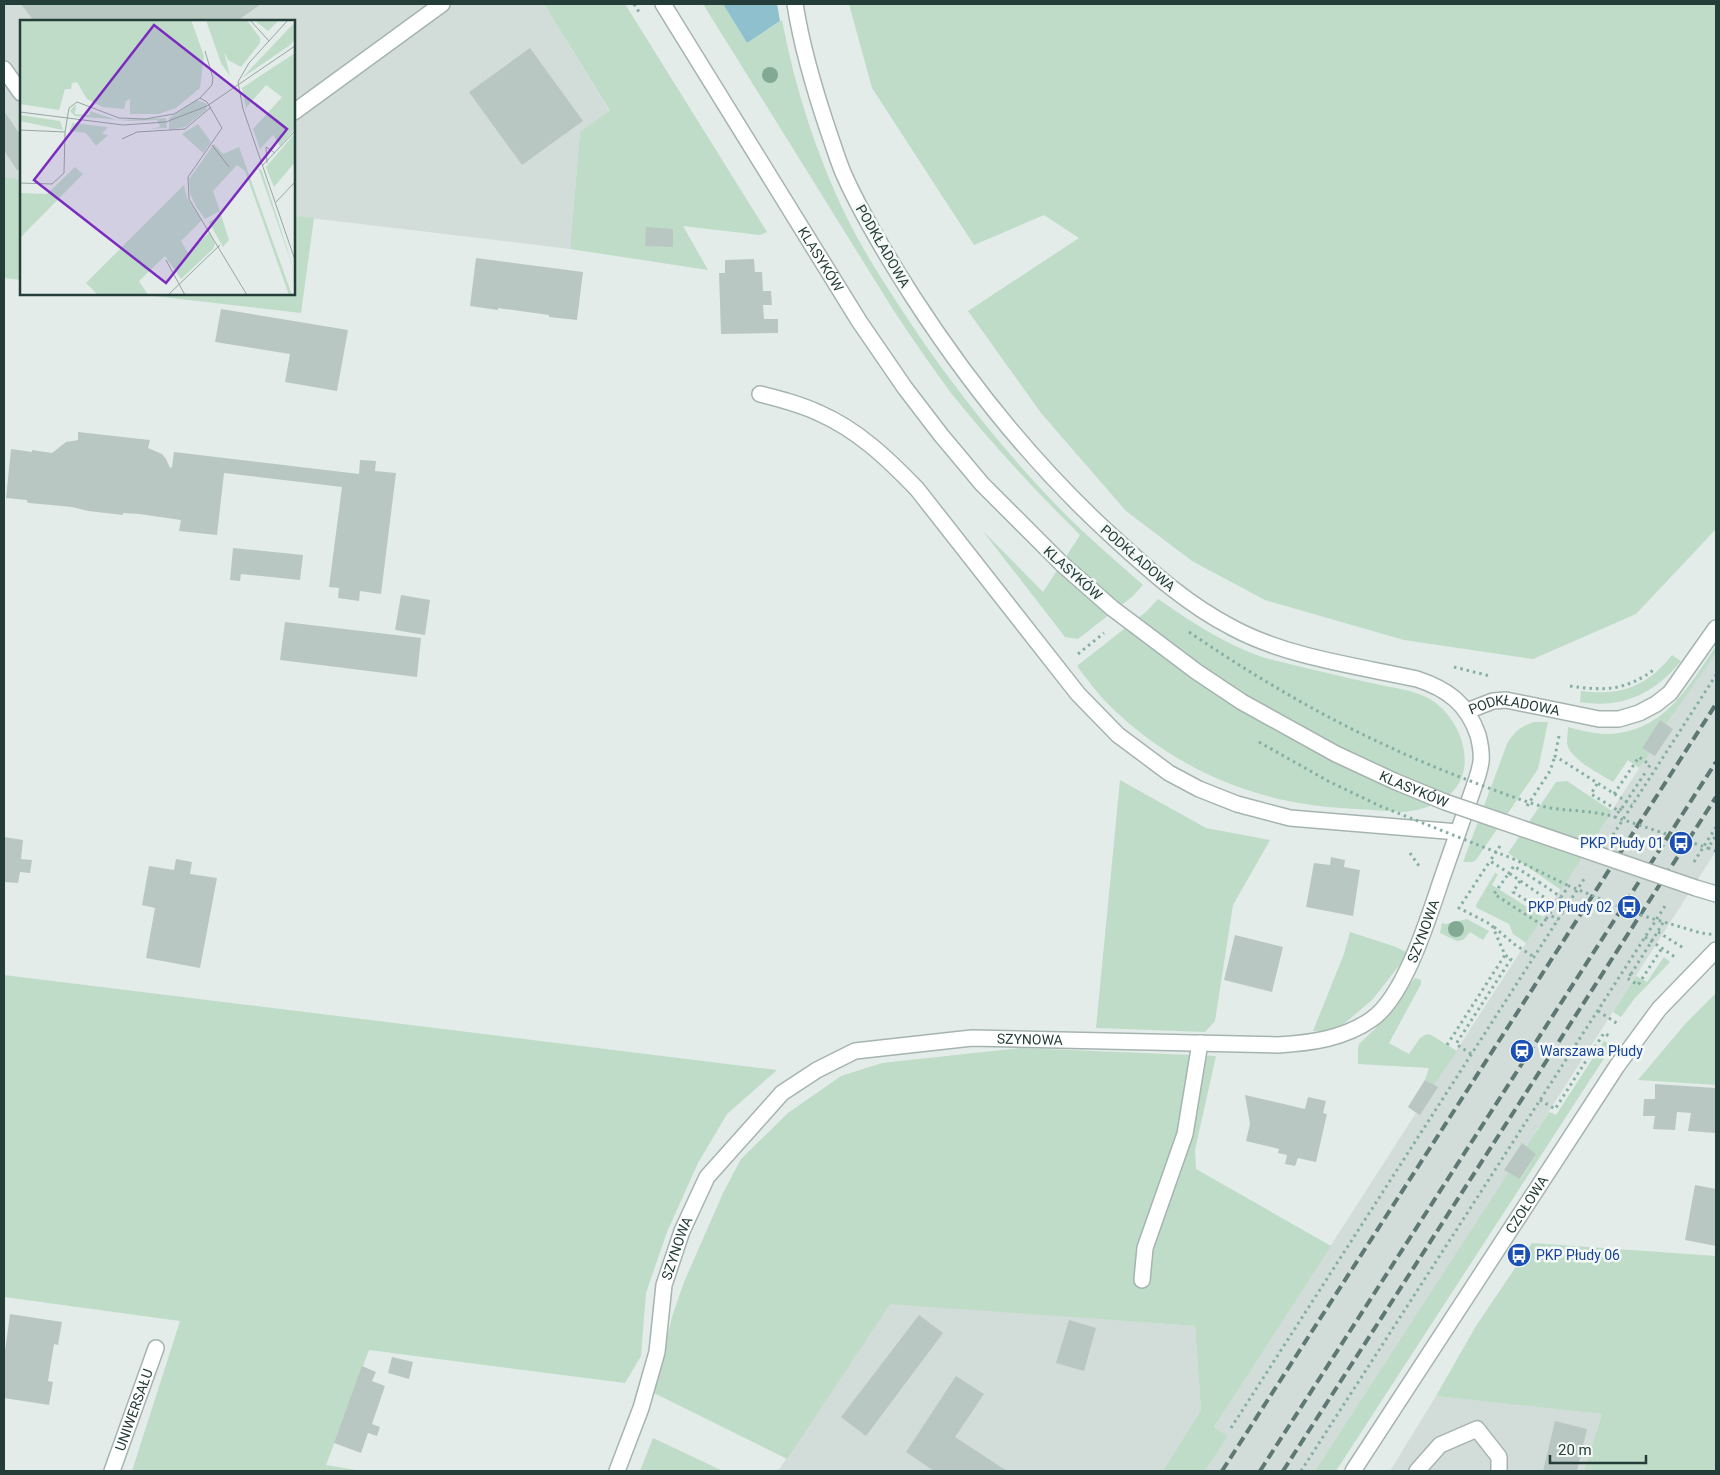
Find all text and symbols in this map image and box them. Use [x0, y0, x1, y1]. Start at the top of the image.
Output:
inset map [20, 20, 295, 295]
street label: PODKŁADOWA [853, 202, 913, 290]
street label: KLASYKÓW [795, 224, 847, 295]
street label: PODKŁADOWA [1098, 521, 1178, 595]
street label: KLASYKÓW [1041, 542, 1107, 604]
street label: PODKŁADOWA [1466, 692, 1561, 719]
street label: KLASYKÓW [1377, 767, 1451, 811]
bus stop icon: PKP Płudy 01 [1668, 830, 1694, 856]
place label: PKP Płudy 01 [1580, 835, 1664, 851]
bus stop icon: PKP Płudy 02 [1616, 894, 1642, 920]
street label: SZYNOWA [1404, 897, 1442, 965]
place label: PKP Płudy 02 [1528, 899, 1612, 915]
street label: SZYNOWA [997, 1031, 1063, 1048]
station icon: Warszawa Płudy [1509, 1038, 1535, 1064]
place label: Warszawa Płudy [1540, 1043, 1643, 1059]
street label: CZOŁOWA [1502, 1173, 1551, 1236]
street label: SZYNOWA [658, 1214, 696, 1282]
bus stop icon: PKP Płudy 06 [1506, 1242, 1532, 1268]
place label: PKP Płudy 06 [1536, 1247, 1620, 1263]
street label: UNIWERSAŁU [112, 1367, 156, 1453]
scale bar [1550, 1432, 1646, 1464]
text: 20 m [1558, 1441, 1592, 1459]

